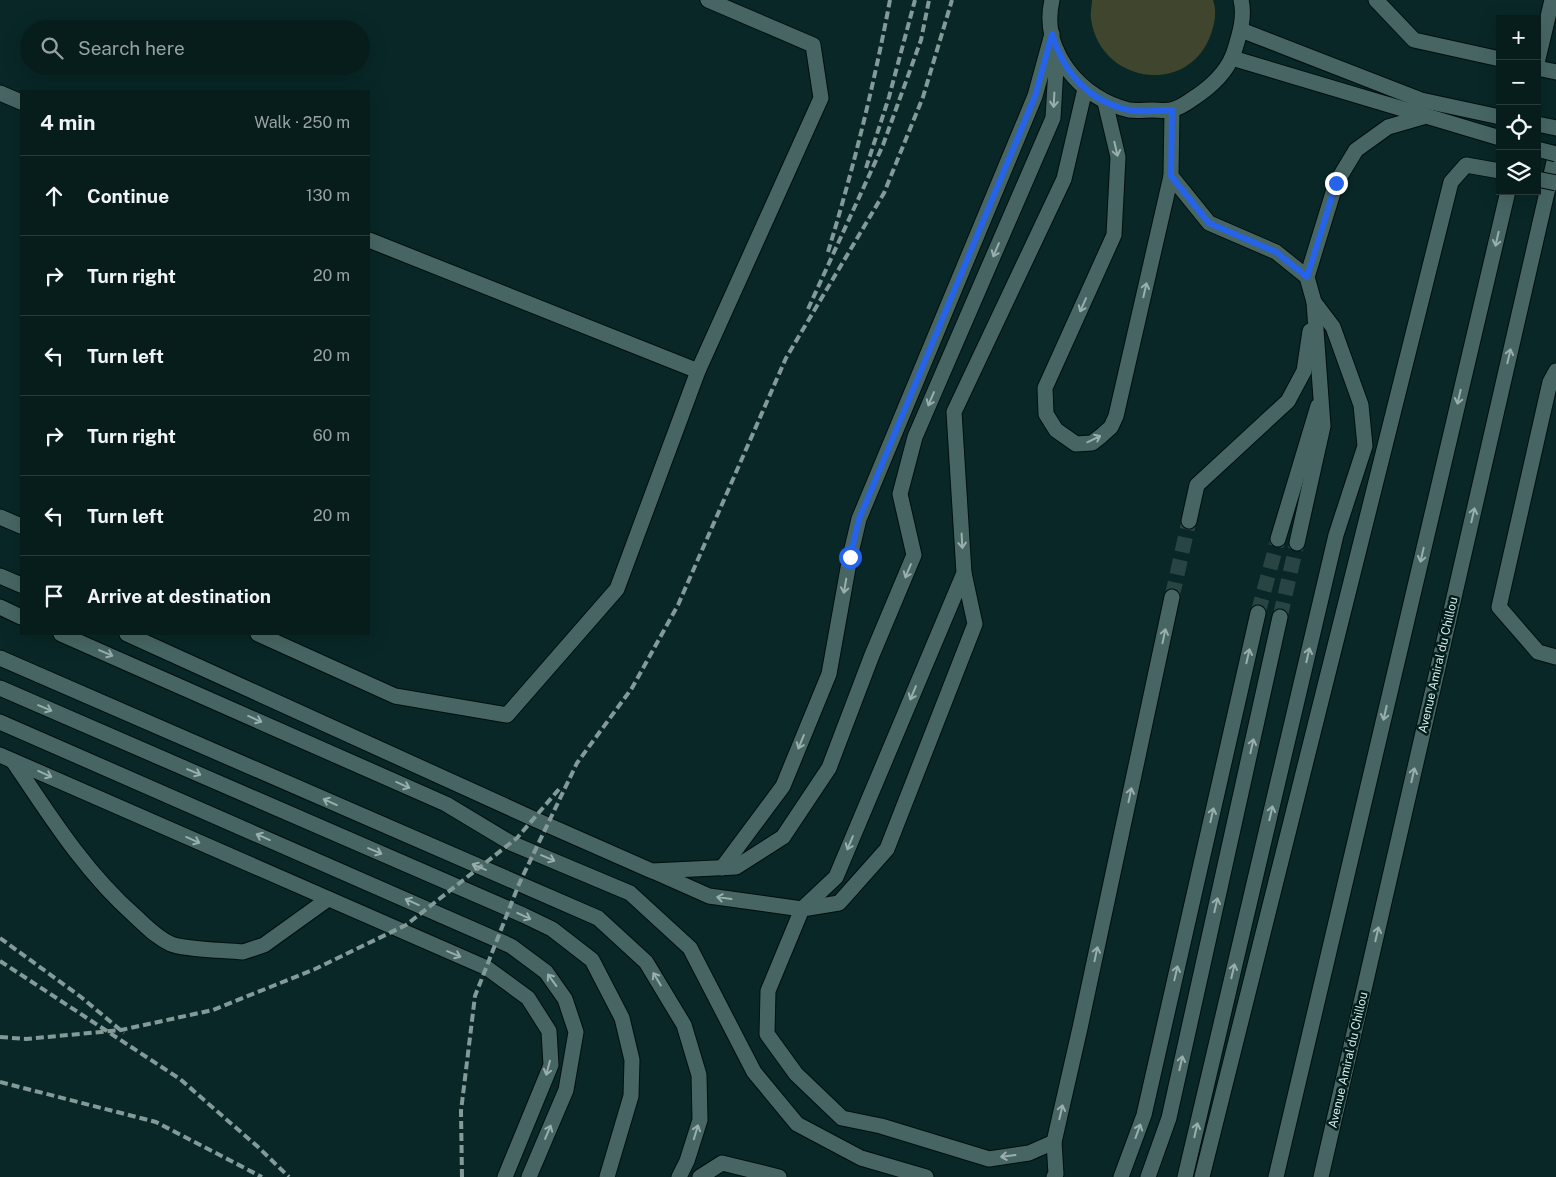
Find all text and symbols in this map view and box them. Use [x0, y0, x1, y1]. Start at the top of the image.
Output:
map controls [1496, 15, 1541, 195]
button: + [1496, 15, 1541, 60]
search box [20, 20, 370, 75]
icon: search [38, 34, 66, 62]
text: Search here [78, 37, 185, 59]
button: − [1496, 60, 1541, 105]
one-way arrow [1050, 91, 1059, 107]
button: locate [1496, 105, 1541, 150]
text: 4 min [40, 110, 95, 135]
text: Walk · 250 m [254, 113, 350, 132]
one-way arrow [1112, 141, 1121, 157]
button: layers [1496, 150, 1541, 195]
route end [1325, 172, 1348, 195]
icon: ahead [40, 182, 68, 210]
text: Continue [87, 185, 169, 207]
text: 130 m [306, 186, 350, 205]
one-way arrow [1492, 230, 1501, 246]
one-way arrow [990, 242, 1000, 257]
icon: right [40, 262, 68, 290]
text: Turn right [87, 265, 176, 287]
text: 20 m [313, 266, 350, 285]
one-way arrow [1141, 282, 1150, 298]
one-way arrow [1077, 297, 1087, 312]
icon: left [40, 342, 68, 370]
text: Turn left [87, 345, 164, 367]
text: 20 m [313, 346, 350, 365]
one-way arrow [1505, 349, 1514, 365]
one-way arrow [1454, 388, 1463, 404]
one-way arrow [926, 391, 936, 406]
icon: right [40, 422, 68, 450]
text: Turn right [87, 425, 176, 447]
text: 60 m [313, 426, 350, 445]
one-way arrow [1087, 434, 1102, 444]
icon: left [40, 502, 68, 530]
text: Turn left [87, 505, 164, 527]
text: 20 m [313, 506, 350, 525]
one-way arrow [1469, 507, 1478, 523]
one-way arrow [957, 533, 966, 549]
route start [839, 546, 862, 569]
one-way arrow [1417, 547, 1426, 563]
one-way arrow [902, 563, 912, 578]
one-way arrow [839, 578, 849, 594]
icon: arrive [40, 582, 68, 610]
text: Arrive at destination [87, 585, 271, 607]
street label: Avenue Amiral du Chillou [1416, 596, 1460, 734]
one-way arrow [1159, 628, 1169, 644]
one-way arrow [1304, 648, 1313, 664]
one-way arrow [98, 649, 113, 658]
one-way arrow [1244, 649, 1253, 665]
one-way arrow [908, 685, 918, 700]
one-way arrow [37, 703, 52, 713]
one-way arrow [1380, 705, 1389, 721]
one-way arrow [247, 714, 262, 724]
one-way arrow [796, 733, 805, 749]
one-way arrow [1248, 739, 1257, 755]
one-way arrow [186, 768, 201, 778]
one-way arrow [1409, 768, 1418, 784]
one-way arrow [37, 770, 52, 780]
one-way arrow [395, 780, 410, 790]
one-way arrow [1126, 787, 1135, 803]
one-way arrow [323, 796, 338, 806]
one-way arrow [1267, 806, 1276, 822]
one-way arrow [1208, 807, 1217, 823]
one-way arrow [256, 831, 271, 841]
one-way arrow [185, 835, 200, 845]
one-way arrow [844, 835, 854, 850]
one-way arrow [367, 846, 382, 856]
one-way arrow [540, 854, 555, 864]
one-way arrow [472, 861, 487, 871]
one-way arrow [716, 893, 732, 903]
one-way arrow [405, 896, 420, 906]
one-way arrow [1212, 897, 1221, 913]
one-way arrow [516, 912, 531, 921]
one-way arrow [1373, 926, 1382, 942]
one-way arrow [1092, 946, 1101, 962]
one-way arrow [446, 950, 461, 960]
one-way arrow [1229, 964, 1238, 980]
one-way arrow [1172, 966, 1181, 982]
one-way arrow [547, 973, 557, 987]
one-way arrow [651, 973, 661, 987]
street label: Avenue Amiral du Chillou [1326, 991, 1370, 1129]
one-way arrow [1177, 1056, 1186, 1072]
one-way arrow [543, 1060, 552, 1076]
one-way arrow [1057, 1105, 1066, 1121]
one-way arrow [1192, 1122, 1201, 1138]
one-way arrow [692, 1124, 702, 1140]
one-way arrow [1134, 1124, 1143, 1139]
one-way arrow [543, 1125, 553, 1140]
one-way arrow [1000, 1151, 1016, 1161]

